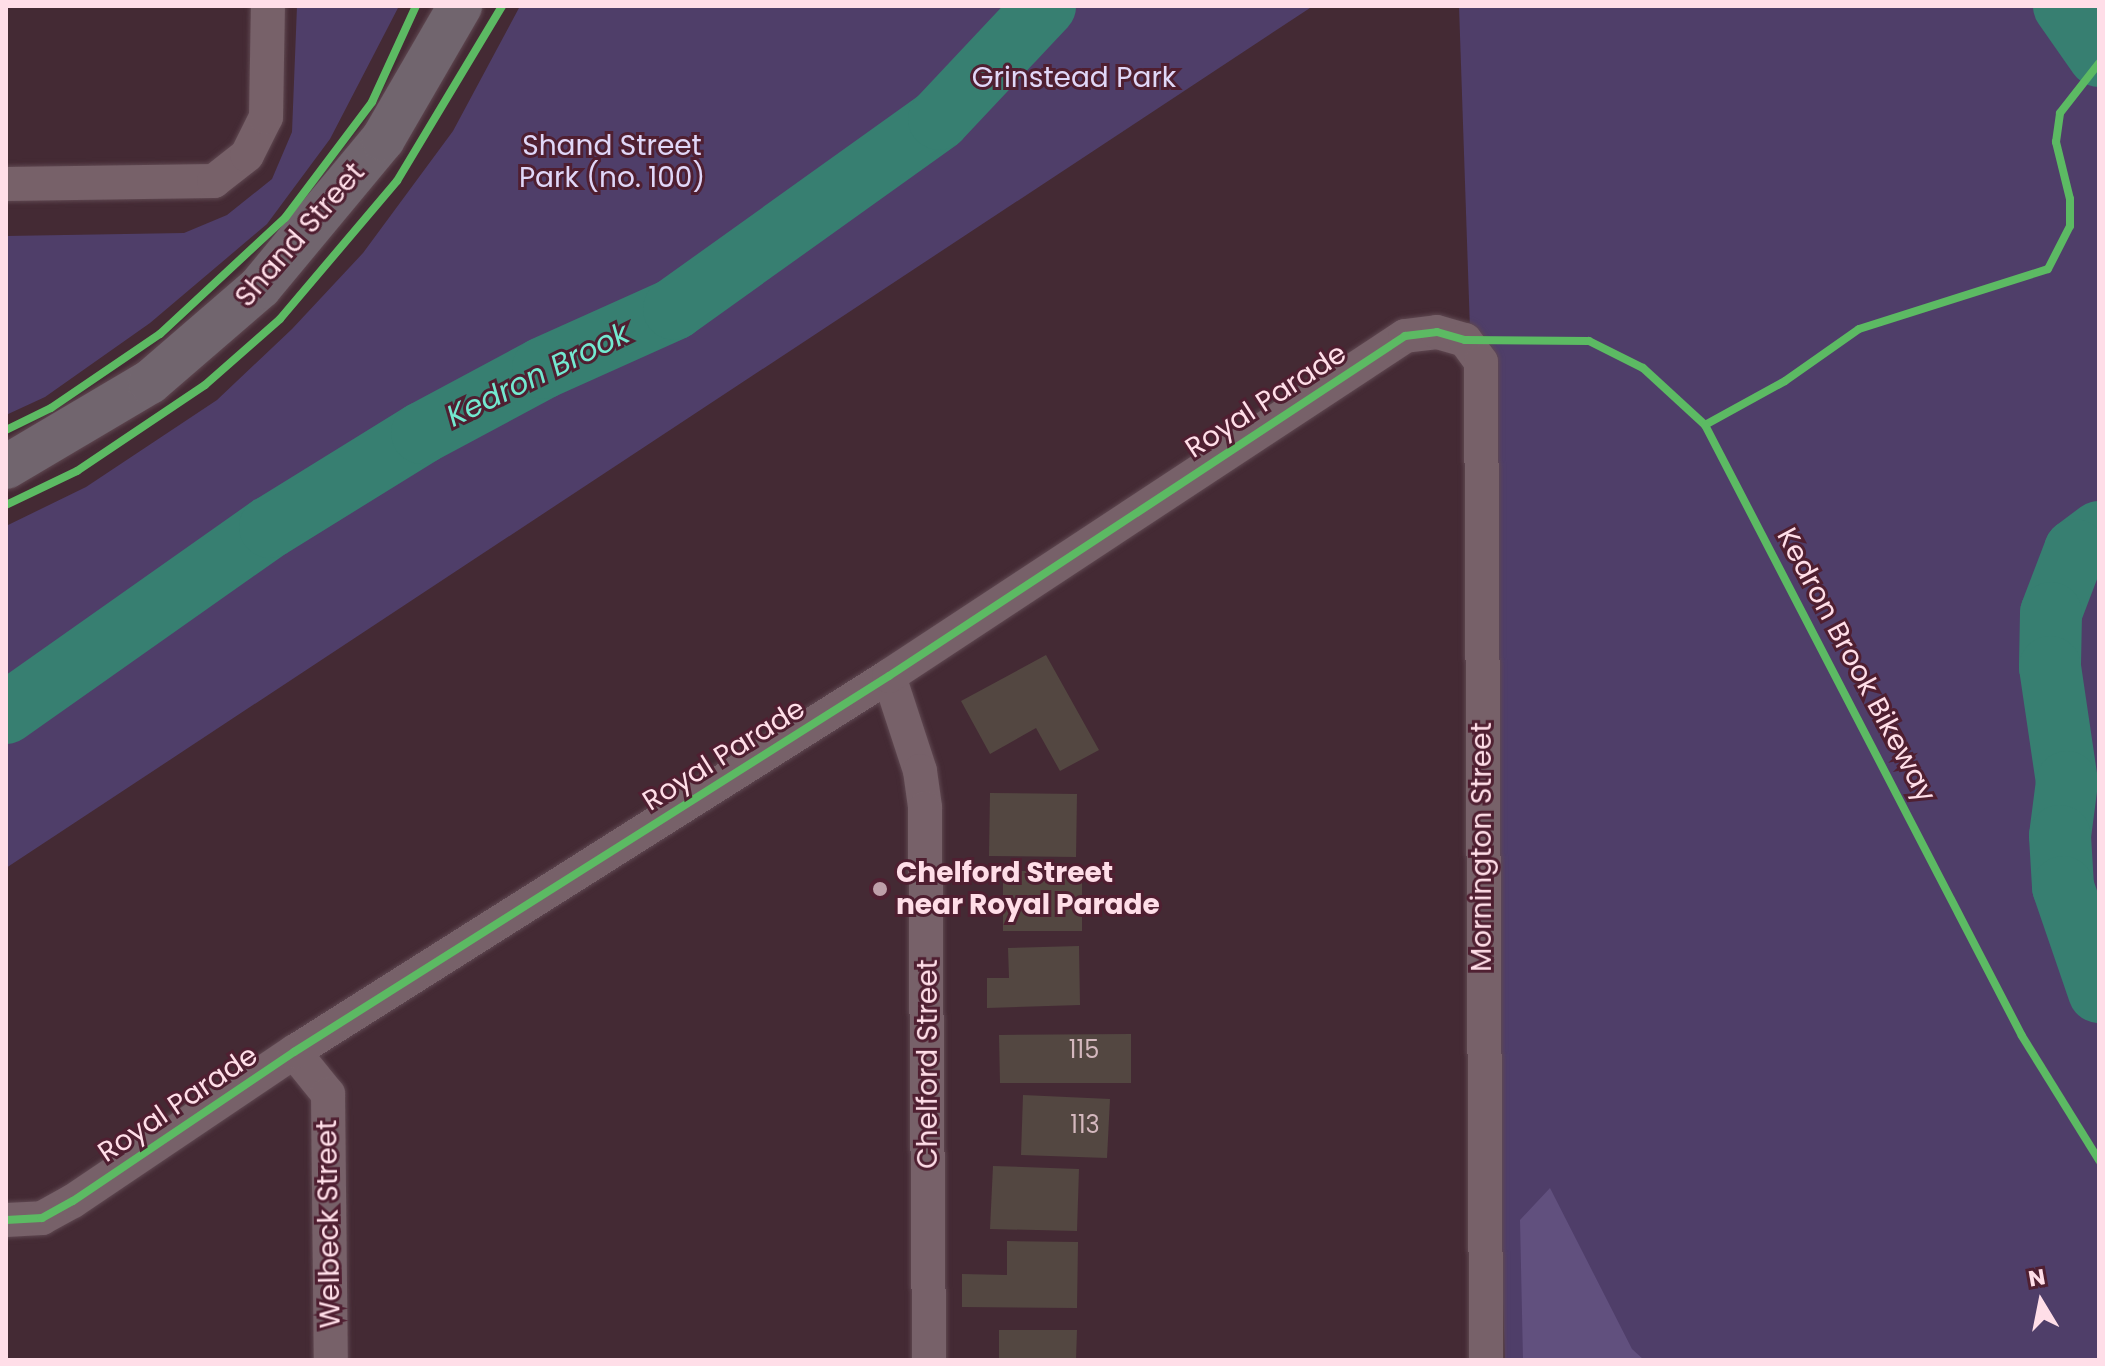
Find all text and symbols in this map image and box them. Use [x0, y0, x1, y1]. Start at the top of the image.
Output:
park label: Grinstead Park [972, 61, 1176, 95]
park label: Shand Street Park (no. 100) [519, 129, 705, 195]
street label: Shand Street [228, 156, 372, 314]
water label: Kedron Brook [441, 315, 635, 435]
street label: Royal Parade [1179, 337, 1353, 465]
street label: Kedron Brook Bikeway [1769, 522, 1943, 808]
street label: Royal Parade [637, 692, 811, 818]
street label: Mornington Street [1465, 722, 1499, 972]
place label: Chelford Street near Royal Parade [896, 856, 1160, 922]
marker: Chelford Street near Royal Parade [871, 880, 889, 898]
street label: Chelford Street [911, 959, 945, 1169]
house number: 115 [1069, 1036, 1099, 1064]
street label: Royal Parade [92, 1038, 264, 1170]
house number: 113 [1070, 1111, 1100, 1139]
street label: Welbeck Street [310, 1119, 348, 1329]
text: N [2026, 1261, 2048, 1295]
north arrow [2001, 1262, 2081, 1342]

